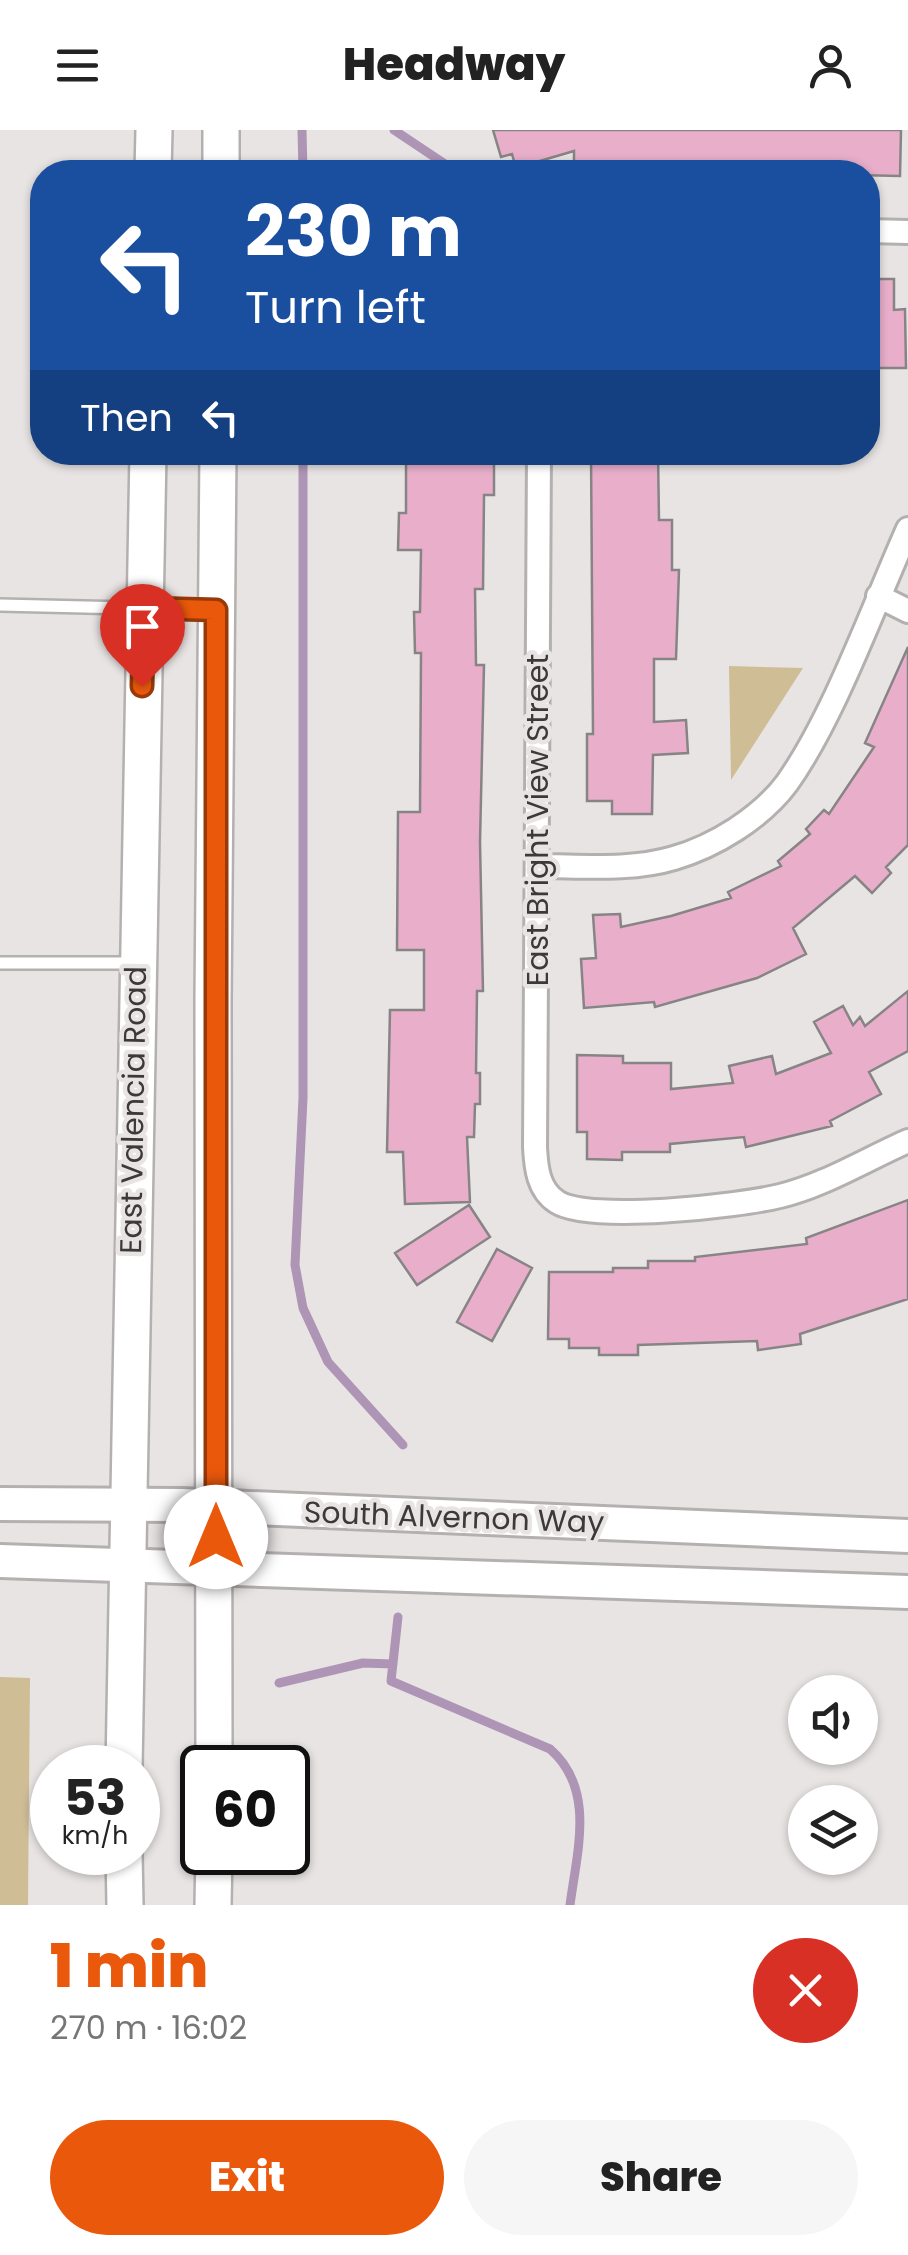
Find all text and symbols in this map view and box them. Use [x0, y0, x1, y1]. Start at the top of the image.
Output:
text: Headway [343, 33, 565, 96]
icon: menu [50, 38, 105, 93]
icon: person [803, 38, 858, 93]
text: 230 m [245, 182, 462, 281]
icon: left [80, 200, 210, 330]
text: Turn left [245, 276, 426, 339]
icon: left [193, 390, 248, 445]
text: Then [80, 391, 173, 444]
pin [100, 584, 185, 687]
icon: arrive [115, 599, 170, 654]
street label: East Bright View Street [516, 654, 559, 986]
street label: East Valencia Road [109, 966, 157, 1254]
position arrow [164, 1485, 268, 1589]
street label: South Alvernon Way [303, 1490, 605, 1544]
map controls [788, 1675, 878, 1875]
button: sound [788, 1675, 878, 1765]
speed limit sign: 60 [180, 1745, 310, 1875]
text: 53 [64, 1762, 126, 1833]
button: layers [788, 1785, 878, 1875]
text: km/h [62, 1818, 128, 1853]
text: 1 min [50, 1924, 208, 2008]
button: close [753, 1938, 858, 2043]
text: 270 m · 16:02 [50, 2005, 247, 2050]
button: Exit [50, 2120, 444, 2235]
button: Share [464, 2120, 858, 2235]

